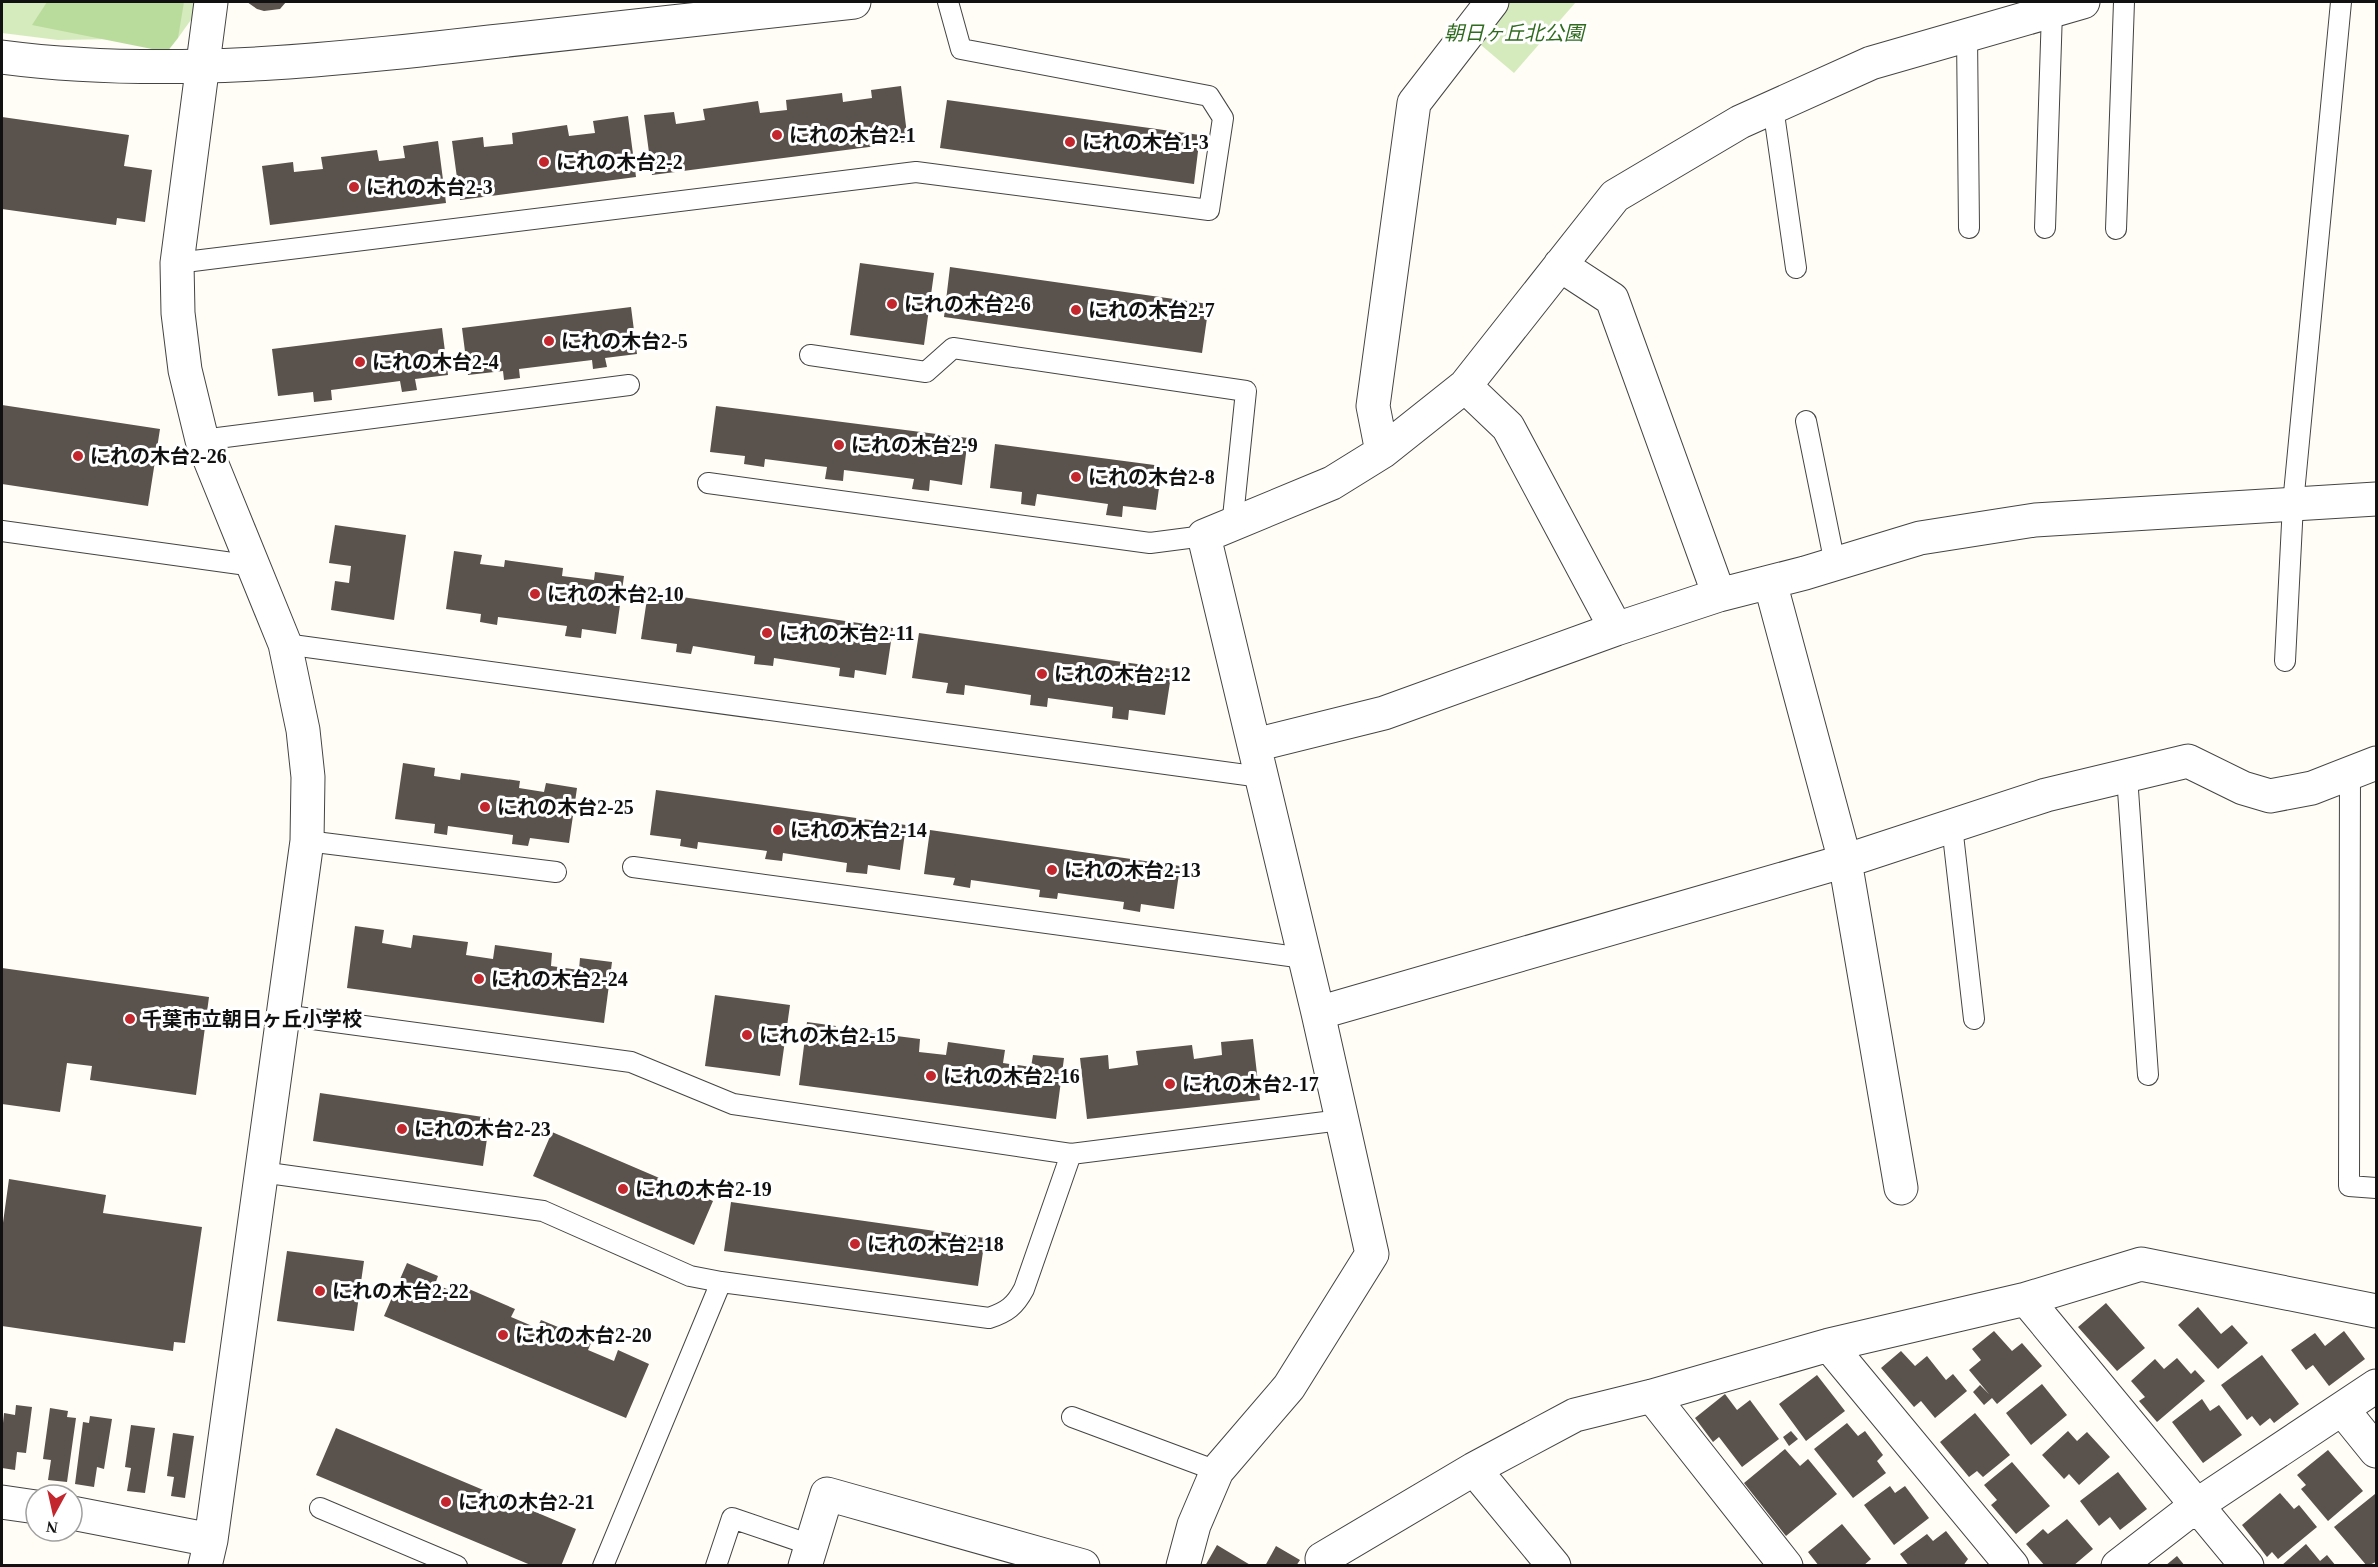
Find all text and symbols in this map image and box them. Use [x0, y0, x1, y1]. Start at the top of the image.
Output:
park label: 朝日ヶ丘北公園 [1444, 22, 1587, 44]
place label: にれの木台2-1 [789, 124, 916, 146]
marker: にれの木台2-1 [770, 128, 784, 142]
place label: にれの木台1-3 [1082, 131, 1209, 153]
marker: にれの木台1-3 [1063, 135, 1077, 149]
place label: にれの木台2-2 [556, 151, 683, 173]
marker: にれの木台2-2 [537, 155, 551, 169]
place label: にれの木台2-3 [366, 176, 493, 198]
marker: にれの木台2-3 [347, 180, 361, 194]
place label: にれの木台2-6 [904, 293, 1031, 315]
marker: にれの木台2-6 [885, 297, 899, 311]
place label: にれの木台2-7 [1088, 299, 1215, 321]
marker: にれの木台2-7 [1069, 303, 1083, 317]
place label: にれの木台2-5 [561, 330, 688, 352]
marker: にれの木台2-5 [542, 334, 556, 348]
place label: にれの木台2-4 [372, 351, 499, 373]
marker: にれの木台2-4 [353, 355, 367, 369]
place label: にれの木台2-9 [851, 434, 978, 456]
marker: にれの木台2-9 [832, 438, 846, 452]
place label: にれの木台2-26 [90, 445, 227, 467]
marker: にれの木台2-26 [71, 449, 85, 463]
place label: にれの木台2-8 [1088, 466, 1215, 488]
marker: にれの木台2-8 [1069, 470, 1083, 484]
place label: にれの木台2-10 [547, 583, 684, 605]
marker: にれの木台2-10 [528, 587, 542, 601]
place label: にれの木台2-11 [779, 622, 915, 644]
marker: にれの木台2-11 [760, 626, 774, 640]
place label: にれの木台2-12 [1054, 663, 1191, 685]
marker: にれの木台2-12 [1035, 667, 1049, 681]
place label: にれの木台2-25 [497, 796, 634, 818]
marker: にれの木台2-25 [478, 800, 492, 814]
place label: にれの木台2-14 [790, 819, 927, 841]
marker: にれの木台2-14 [771, 823, 785, 837]
place label: にれの木台2-13 [1064, 859, 1201, 881]
marker: にれの木台2-13 [1045, 863, 1059, 877]
place label: にれの木台2-24 [491, 968, 628, 990]
marker: にれの木台2-24 [472, 972, 486, 986]
place label: 千葉市立朝日ヶ丘小学校 [142, 1008, 362, 1030]
marker: 千葉市立朝日ヶ丘小学校 [123, 1012, 137, 1026]
place label: にれの木台2-15 [759, 1024, 896, 1046]
marker: にれの木台2-15 [740, 1028, 754, 1042]
place label: にれの木台2-16 [943, 1065, 1080, 1087]
marker: にれの木台2-16 [924, 1069, 938, 1083]
place label: にれの木台2-17 [1182, 1073, 1319, 1095]
marker: にれの木台2-17 [1163, 1077, 1177, 1091]
place label: にれの木台2-23 [414, 1118, 551, 1140]
marker: にれの木台2-23 [395, 1122, 409, 1136]
place label: にれの木台2-19 [635, 1178, 772, 1200]
marker: にれの木台2-19 [616, 1182, 630, 1196]
place label: にれの木台2-18 [867, 1233, 1004, 1255]
marker: にれの木台2-18 [848, 1237, 862, 1251]
place label: にれの木台2-22 [332, 1280, 469, 1302]
marker: にれの木台2-22 [313, 1284, 327, 1298]
place label: にれの木台2-20 [515, 1324, 652, 1346]
marker: にれの木台2-20 [496, 1328, 510, 1342]
north arrow [24, 1483, 84, 1543]
place label: にれの木台2-21 [458, 1491, 595, 1513]
marker: にれの木台2-21 [439, 1495, 453, 1509]
text: N [45, 1518, 59, 1537]

